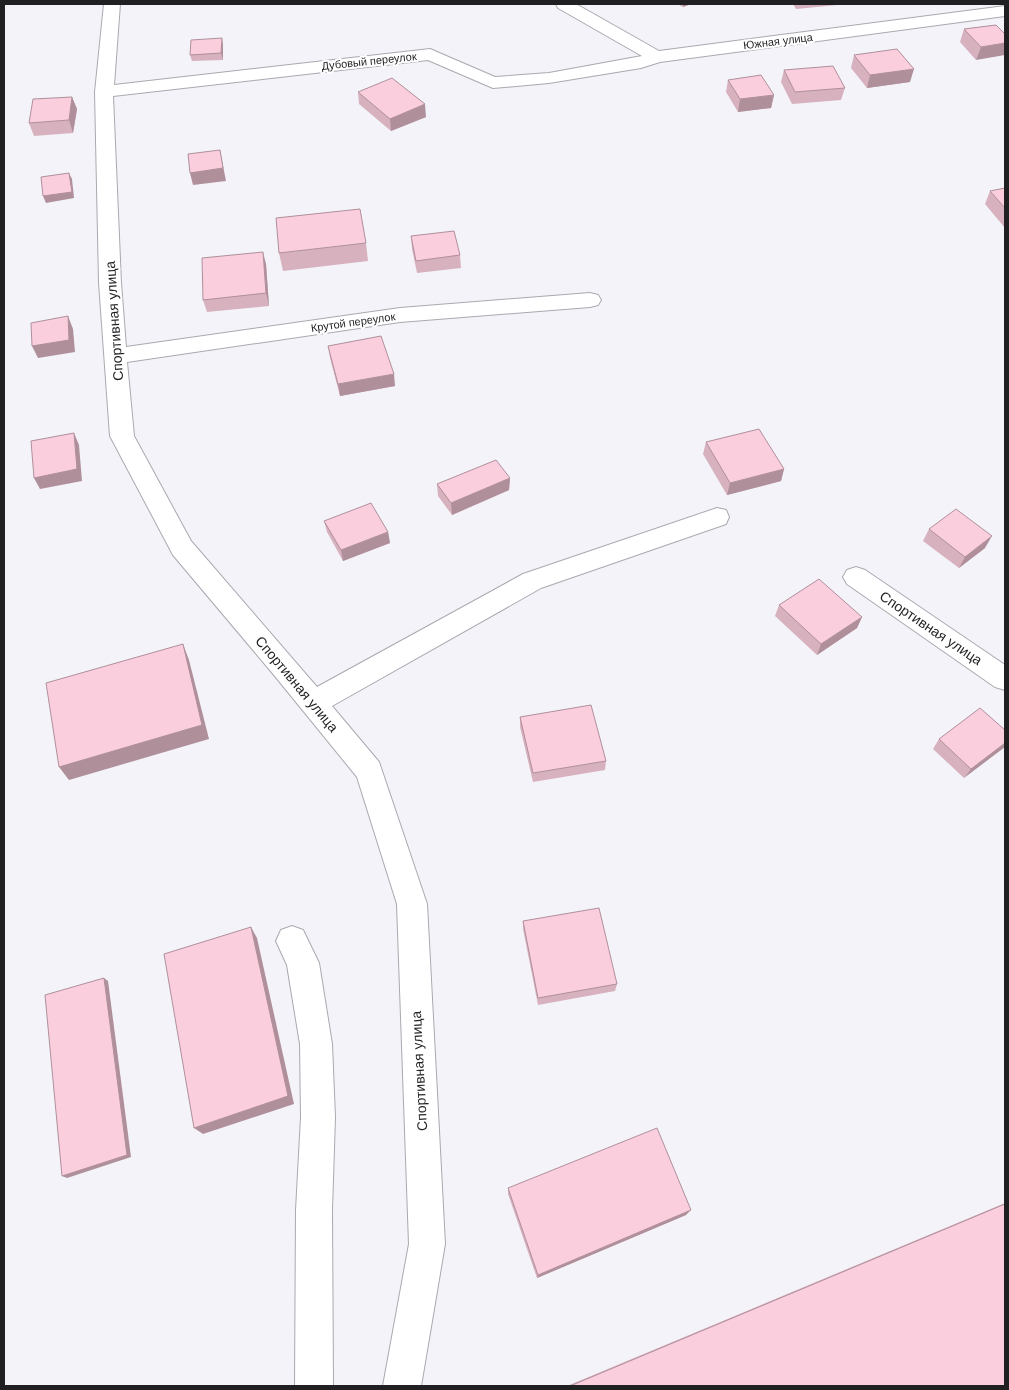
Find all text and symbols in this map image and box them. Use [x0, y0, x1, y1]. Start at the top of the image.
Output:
street label: Южная улица [743, 31, 814, 51]
street label: Дубовый переулок [321, 50, 417, 72]
street label: Спортивная улица [102, 260, 126, 381]
street label: Крутой переулок [310, 310, 396, 334]
street label: Спортивная улица [877, 588, 985, 668]
street label: Спортивная улица [252, 633, 342, 735]
street label: Спортивная улица [408, 1010, 430, 1131]

